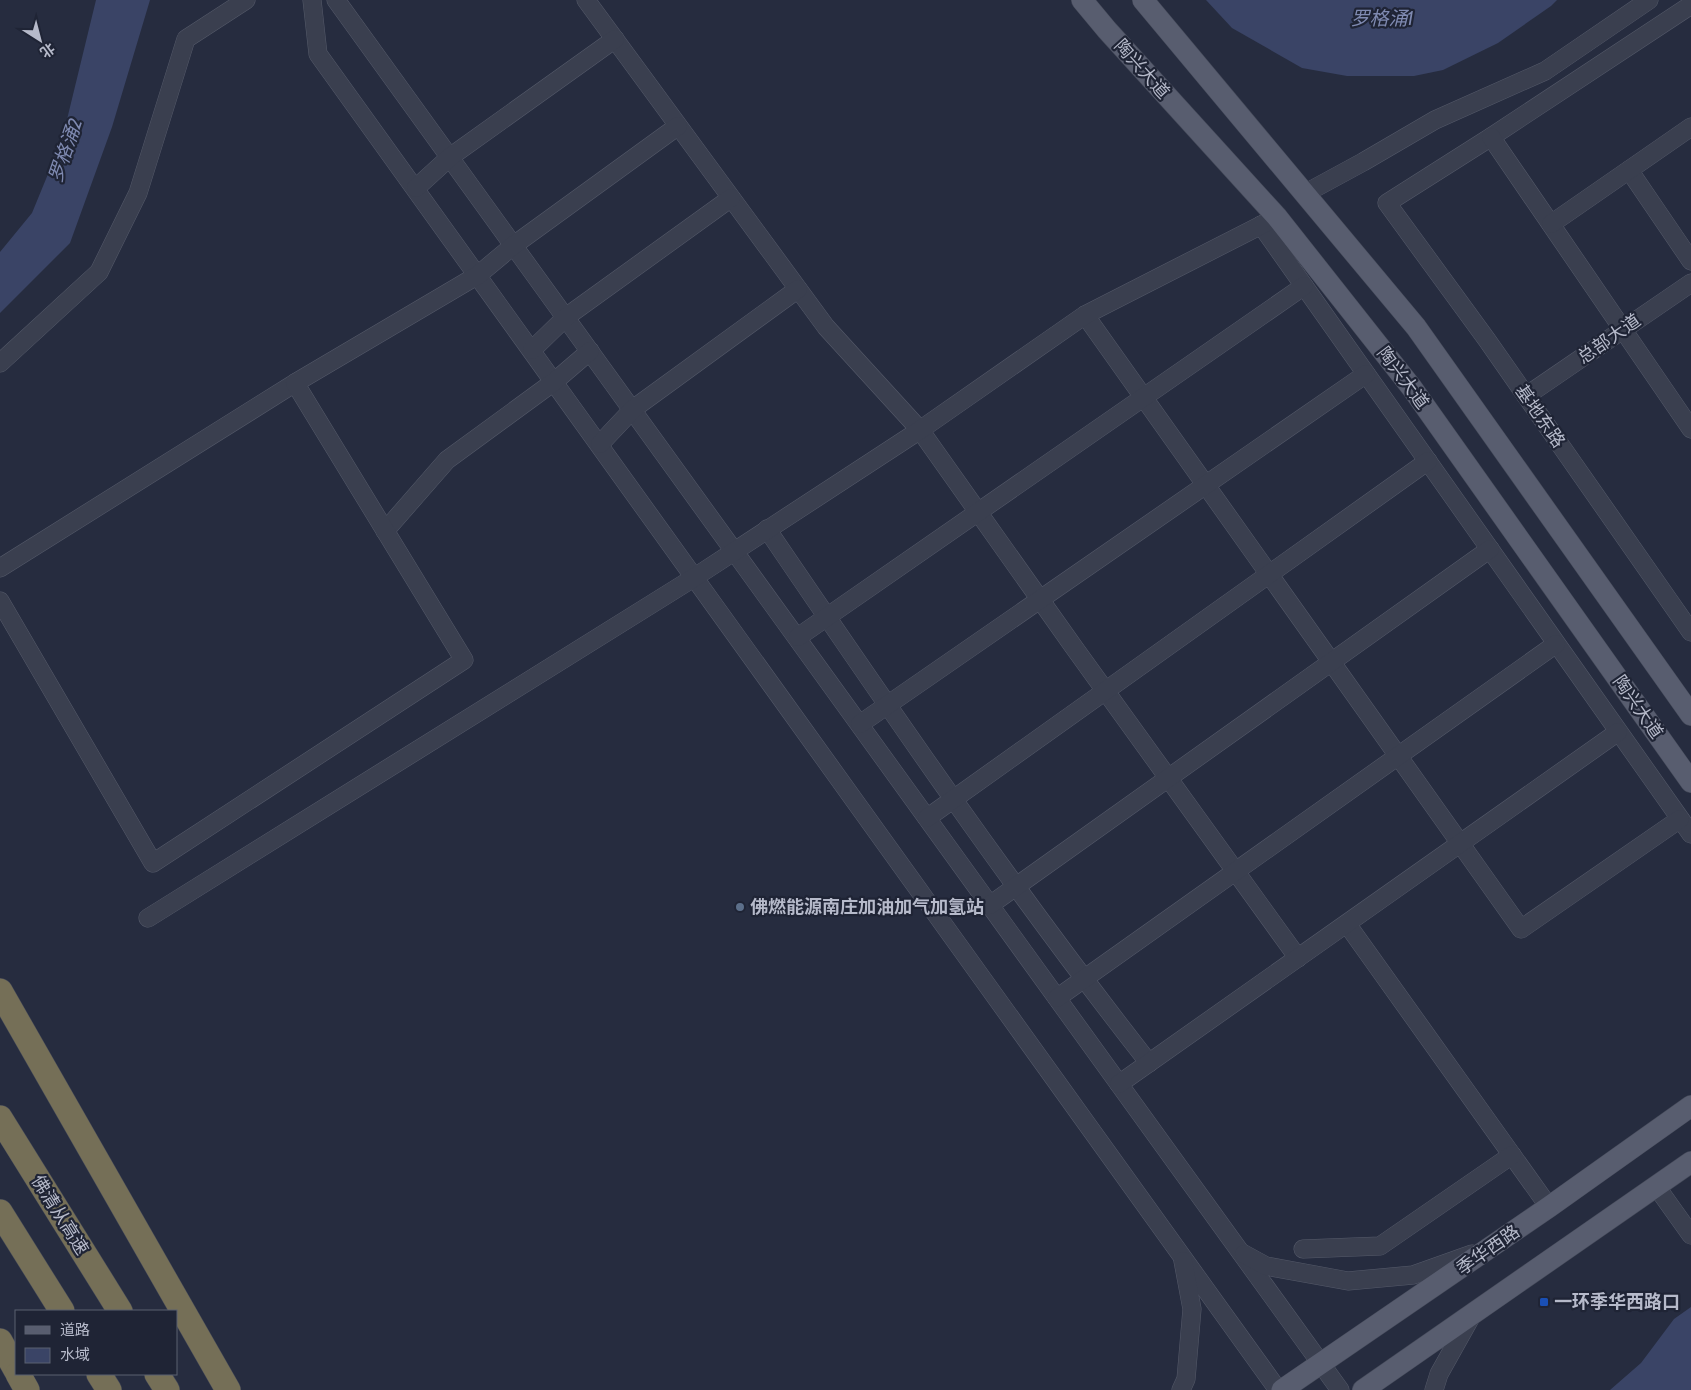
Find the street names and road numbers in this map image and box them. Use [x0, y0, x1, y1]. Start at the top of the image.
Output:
street label: 陶兴大道 [1110, 35, 1174, 103]
street label: 总部大道 [1573, 309, 1645, 369]
street label: 陶兴大道 [1373, 343, 1433, 413]
street label: 基地东路 [1510, 380, 1570, 452]
street label: 陶兴大道 [1608, 671, 1668, 743]
street label: 佛清从高速 [27, 1171, 93, 1259]
street label: 季华西路 [1452, 1220, 1524, 1280]

